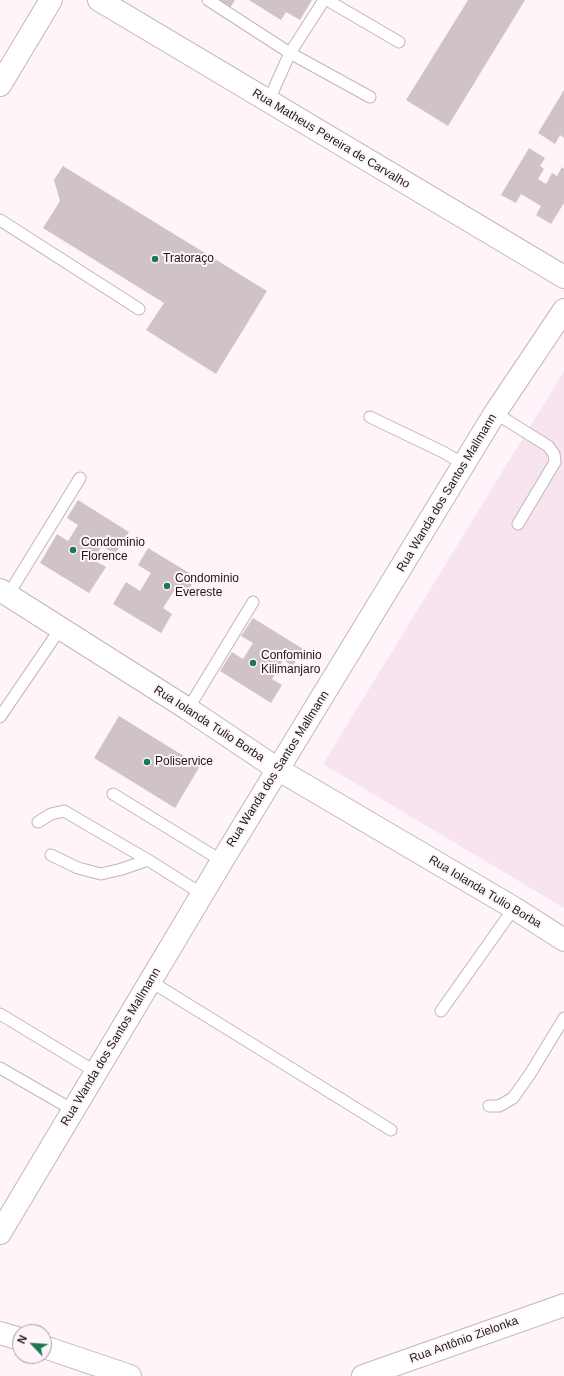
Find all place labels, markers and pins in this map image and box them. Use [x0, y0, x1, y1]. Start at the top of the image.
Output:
place label: Tratoraço [163, 252, 214, 266]
marker: Tratoraço [150, 254, 160, 264]
place label: Condominio Florence [81, 536, 145, 564]
marker: Condominio Florence [68, 545, 78, 555]
place label: Condominio Evereste [175, 572, 239, 600]
marker: Condominio Evereste [162, 581, 172, 591]
place label: Confominio Kilimanjaro [261, 649, 322, 677]
marker: Confominio Kilimanjaro [248, 658, 258, 668]
place label: Poliservice [155, 755, 213, 769]
marker: Poliservice [142, 757, 152, 767]

